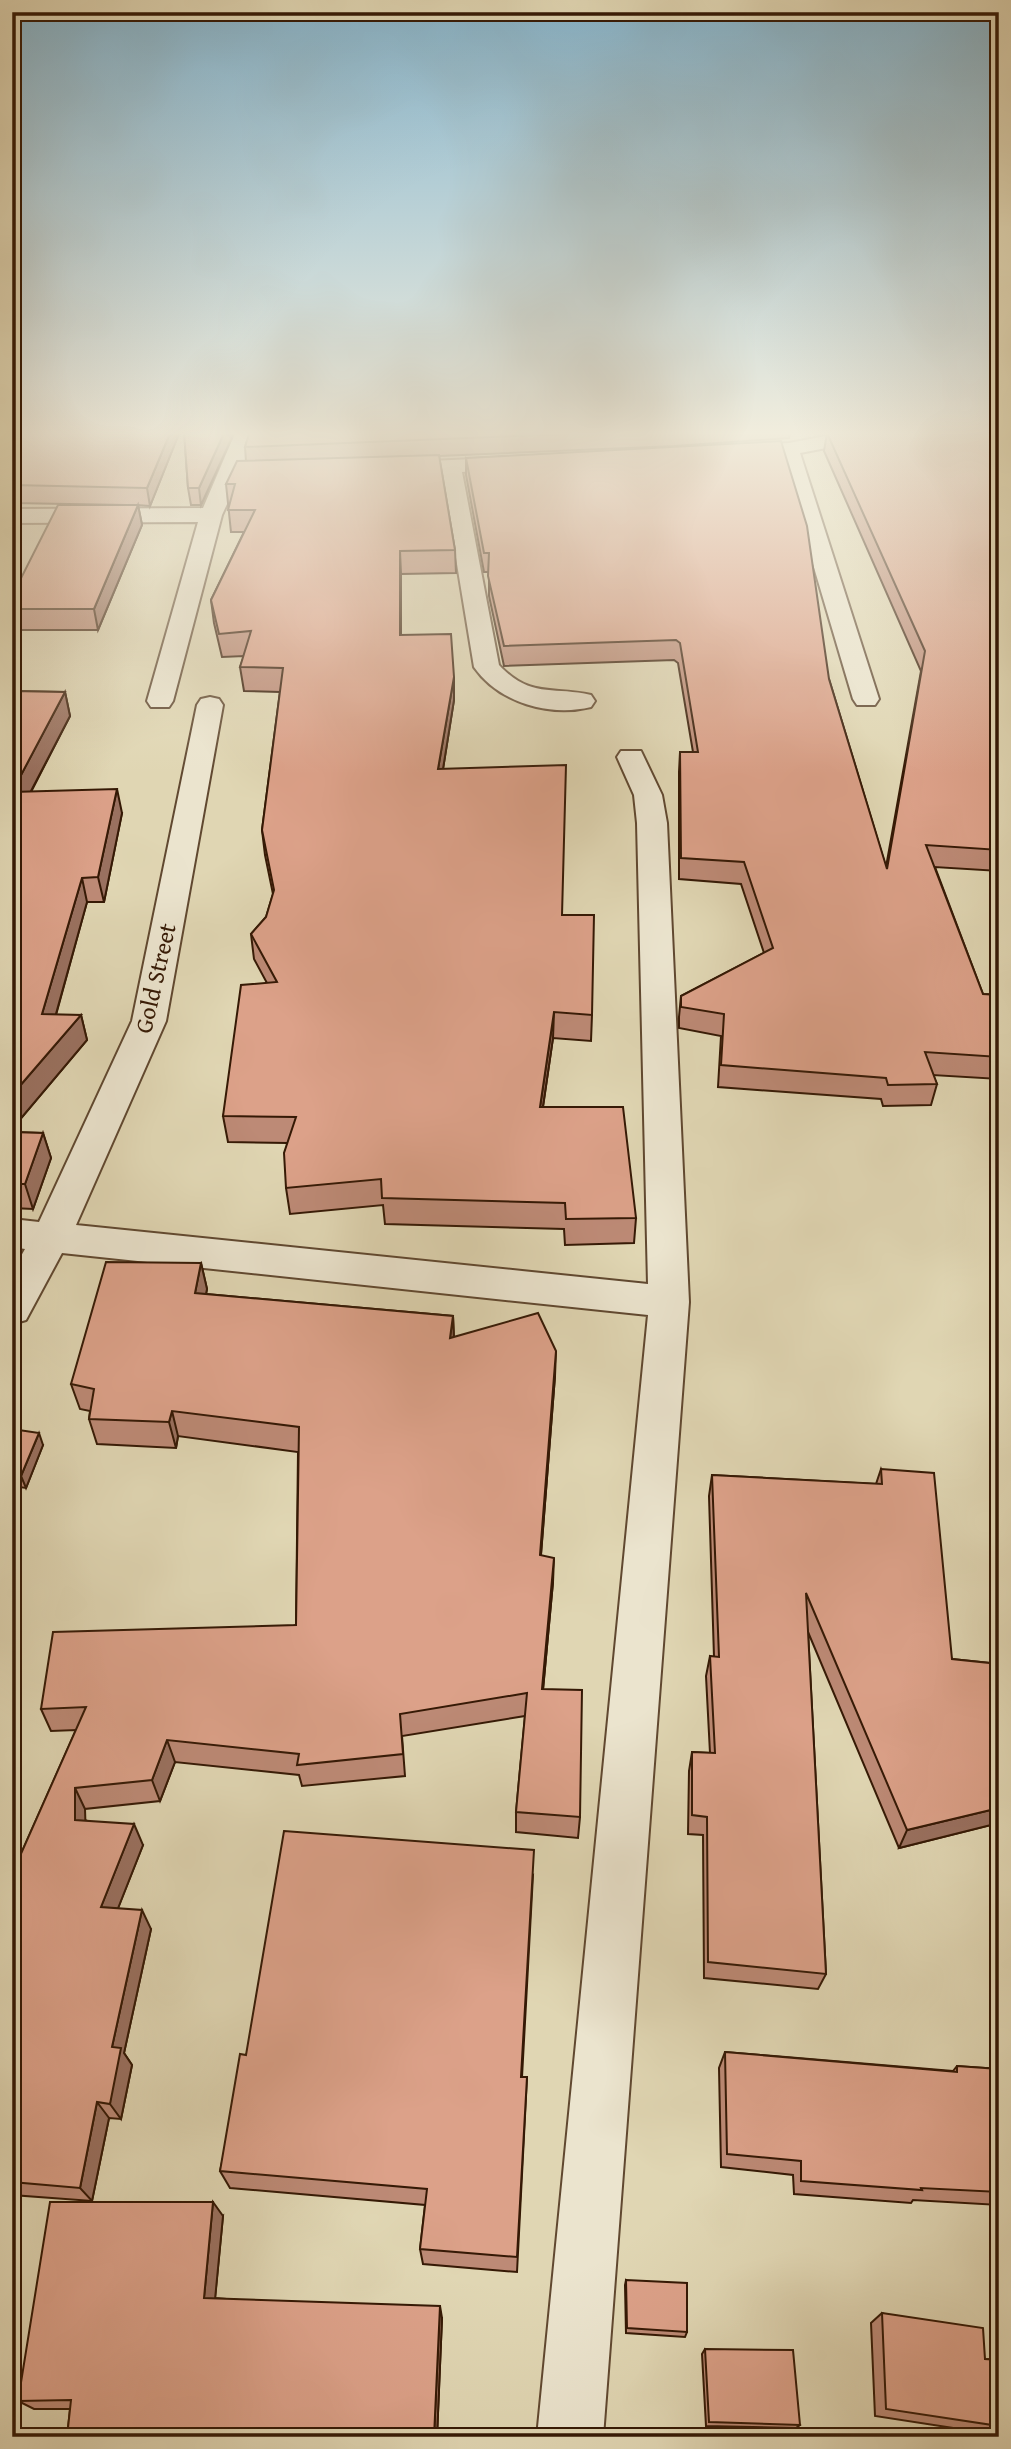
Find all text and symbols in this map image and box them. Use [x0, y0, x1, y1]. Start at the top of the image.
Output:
street label: Gold Street [125, 919, 185, 1036]

